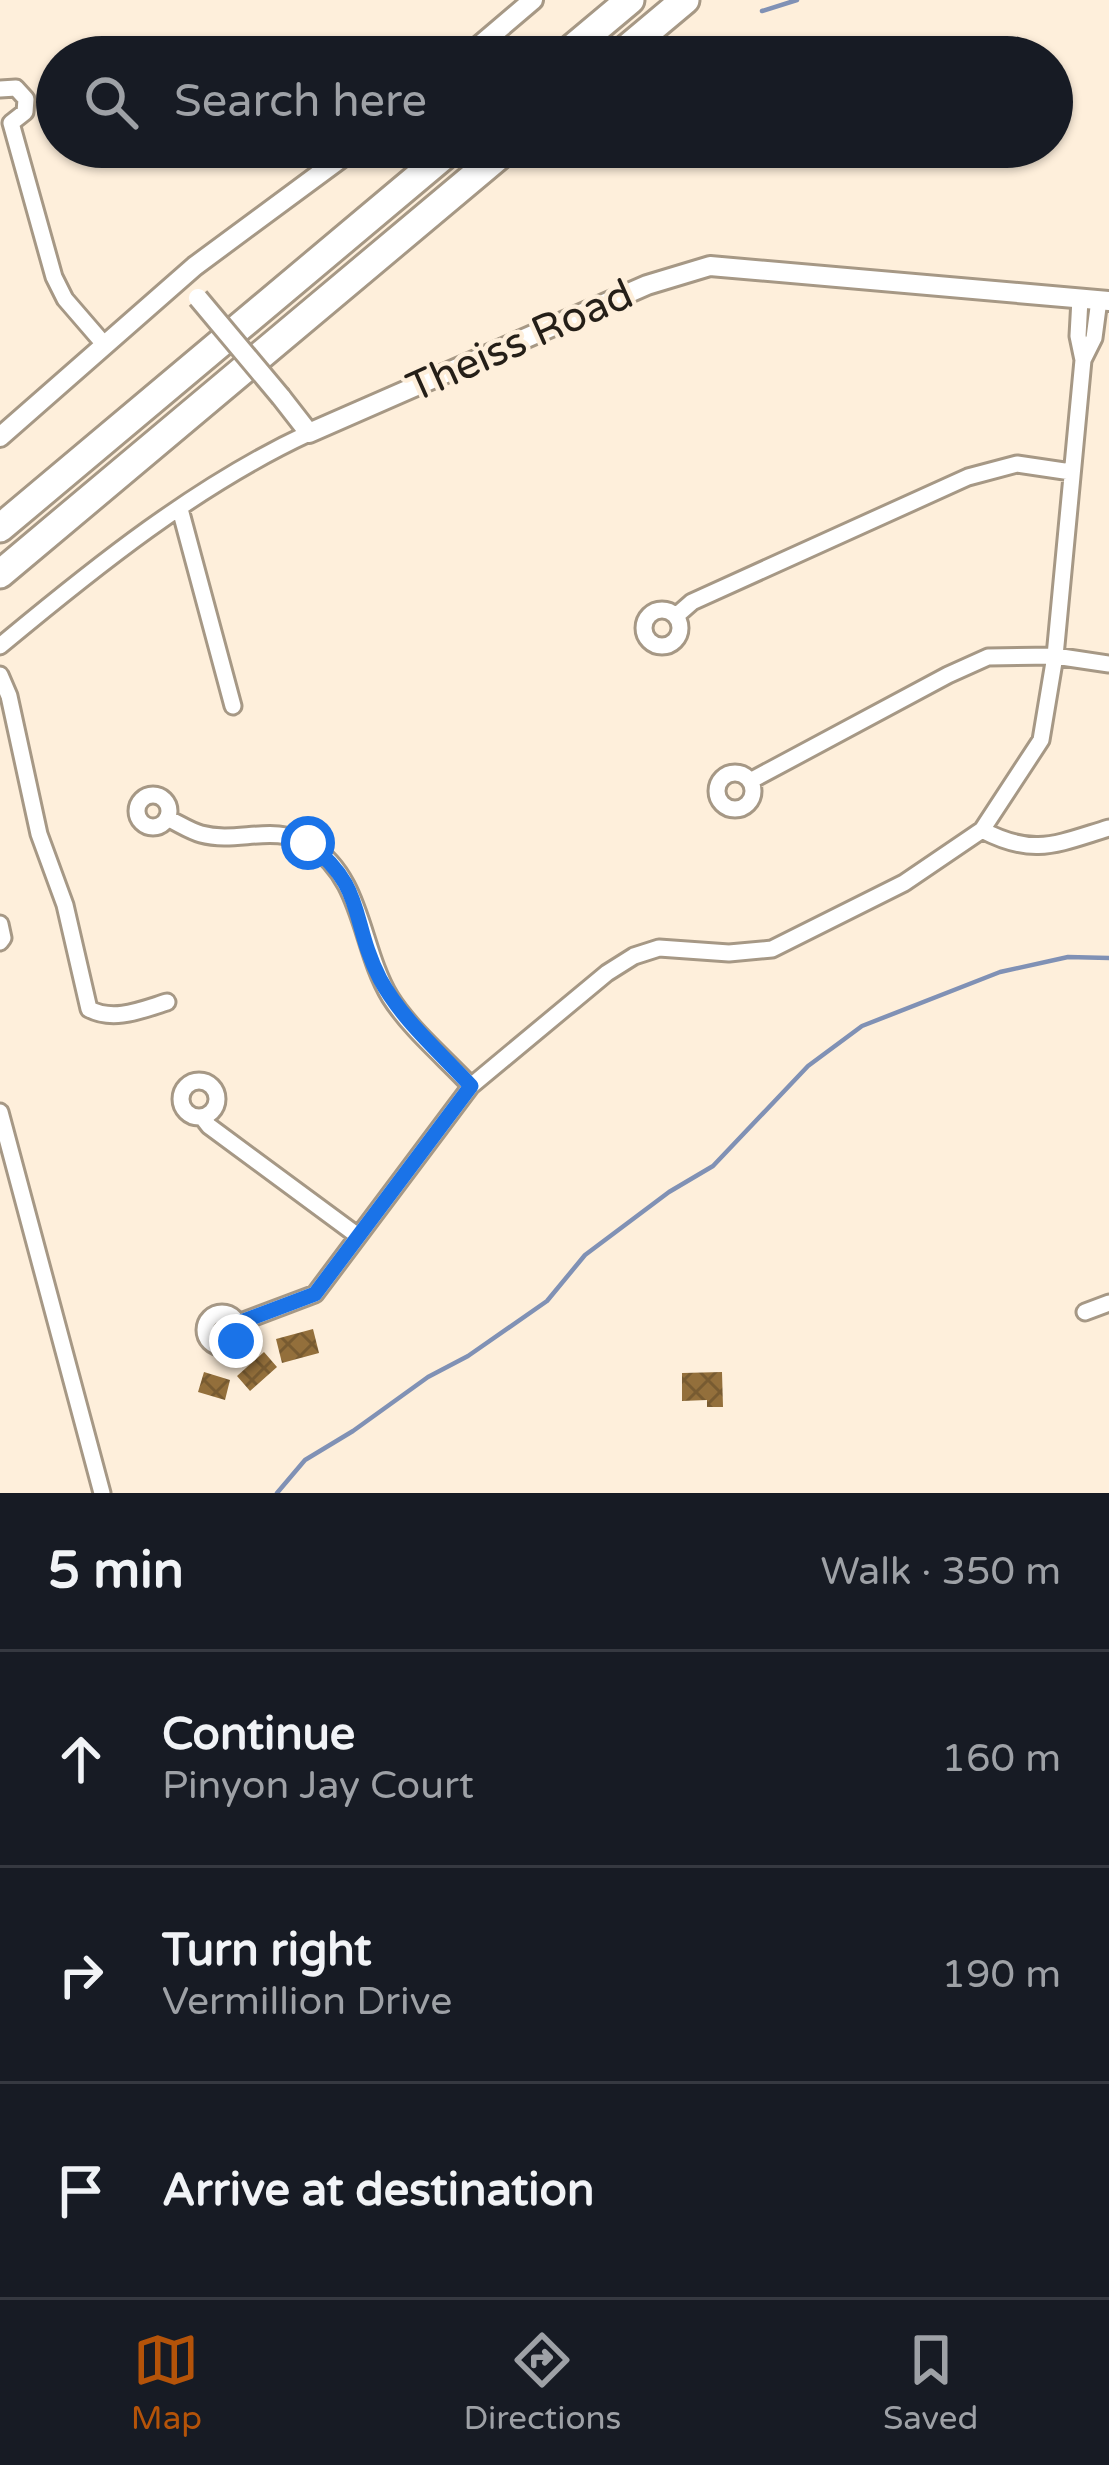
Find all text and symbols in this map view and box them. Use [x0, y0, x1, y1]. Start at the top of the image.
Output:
search box [36, 36, 1073, 168]
icon: search [78, 69, 144, 135]
text: Search here [174, 75, 427, 129]
street label: Theiss Road [399, 269, 641, 413]
route start [281, 816, 335, 870]
route end [209, 1314, 263, 1368]
text: 5 min [48, 1540, 184, 1602]
text: Walk · 350 m [820, 1548, 1061, 1595]
text: Continue [162, 1708, 355, 1762]
icon: ahead [48, 1726, 114, 1792]
text: 160 m [942, 1735, 1061, 1782]
text: Pinyon Jay Court [162, 1762, 474, 1809]
text: Turn right [162, 1924, 371, 1978]
icon: right [48, 1942, 114, 2008]
text: 190 m [942, 1951, 1061, 1998]
text: Vermillion Drive [162, 1978, 452, 2025]
icon: arrive [48, 2158, 114, 2224]
text: Arrive at destination [162, 2164, 594, 2218]
tab: Map [131, 2327, 202, 2438]
tab: Directions [464, 2327, 621, 2438]
tab: Saved [883, 2327, 978, 2438]

